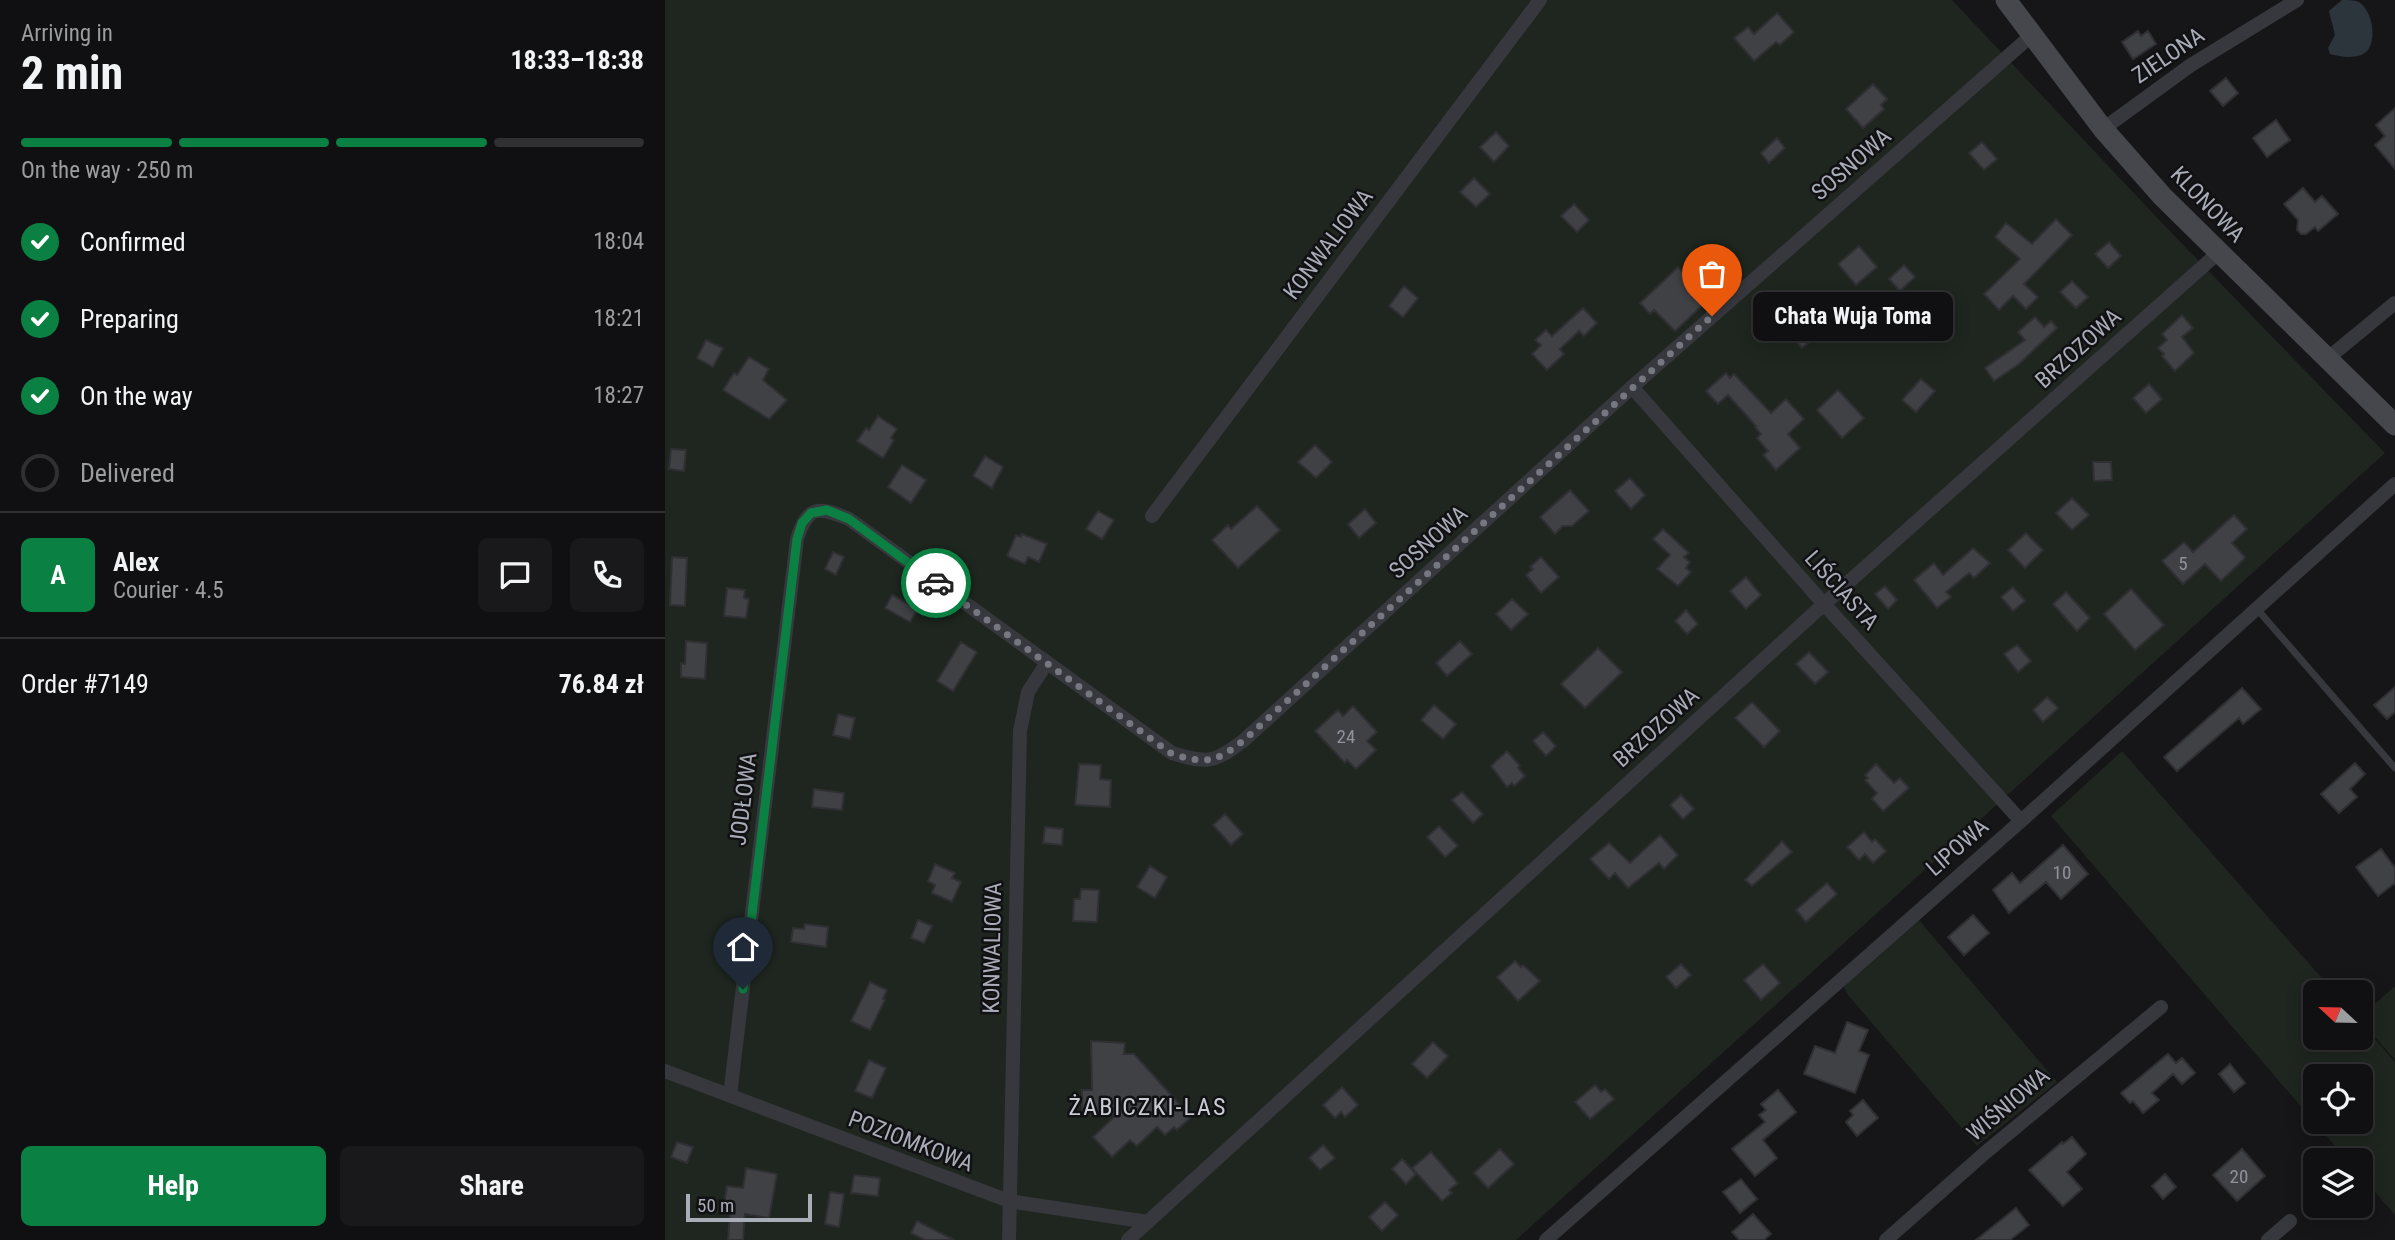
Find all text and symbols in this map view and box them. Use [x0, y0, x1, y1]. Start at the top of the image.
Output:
text: Arriving in [21, 20, 113, 47]
street label: ZIELONA [2127, 22, 2209, 89]
text: 18:33–18:38 [510, 45, 644, 75]
text: 2 min [21, 46, 123, 100]
street label: SOSNOWA [1806, 123, 1896, 206]
text: On the way · 250 m [21, 157, 193, 184]
street label: KLONOWA [2165, 161, 2250, 248]
street label: KONWALIOWA [1278, 184, 1379, 305]
icon: check [21, 223, 59, 261]
text: Confirmed [80, 227, 186, 257]
text: 18:04 [593, 228, 644, 255]
pin [1682, 244, 1742, 316]
icon: bag [1693, 255, 1731, 293]
callout: Chata Wuja Toma [1754, 292, 1953, 340]
icon: check [21, 300, 59, 338]
text: Chata Wuja Toma [1774, 303, 1932, 330]
street label: BRZOZOWA [2030, 303, 2127, 394]
text: Preparing [80, 304, 179, 334]
text: 18:21 [593, 305, 644, 332]
icon: check [21, 377, 59, 415]
text: On the way [80, 381, 193, 411]
text: 18:27 [593, 382, 644, 409]
text: Delivered [80, 458, 175, 488]
street label: SOSNOWA [1384, 500, 1473, 585]
button: chat [478, 538, 552, 612]
button: phone [570, 538, 644, 612]
street label: LIŚCIASTA [1799, 545, 1885, 635]
text: Alex [113, 547, 159, 577]
courier [901, 548, 971, 618]
house number: 5 [2178, 552, 2188, 575]
text: A [50, 560, 66, 590]
icon: car [917, 564, 955, 602]
text: Courier · 4.5 [113, 577, 224, 604]
text: Order #7149 [21, 669, 149, 699]
text: 76.84 zł [559, 669, 644, 699]
street label: BRZOZOWA [1608, 682, 1705, 773]
house number: 24 [1337, 725, 1355, 748]
street label: JODŁOWA [724, 751, 763, 847]
street label: LIPOWA [1921, 813, 1994, 882]
house number: 10 [2053, 861, 2071, 884]
street label: KONWALIOWA [978, 882, 1007, 1014]
pin [713, 917, 773, 989]
icon: home [724, 928, 762, 966]
north arrow [2303, 980, 2373, 1050]
map controls [2303, 980, 2373, 1218]
street label: WIŚNIOWA [1961, 1061, 2055, 1147]
button: locate [2303, 1064, 2373, 1134]
district label: ŻABICZKI-LAS [1069, 1093, 1227, 1121]
street label: POZIOMKOWA [845, 1105, 977, 1178]
button: Help [21, 1146, 326, 1226]
button: Share [340, 1146, 644, 1226]
button: layers [2303, 1148, 2373, 1218]
house number: 20 [2230, 1165, 2248, 1188]
scale bar [686, 1191, 812, 1223]
text: 50 m [697, 1194, 734, 1217]

